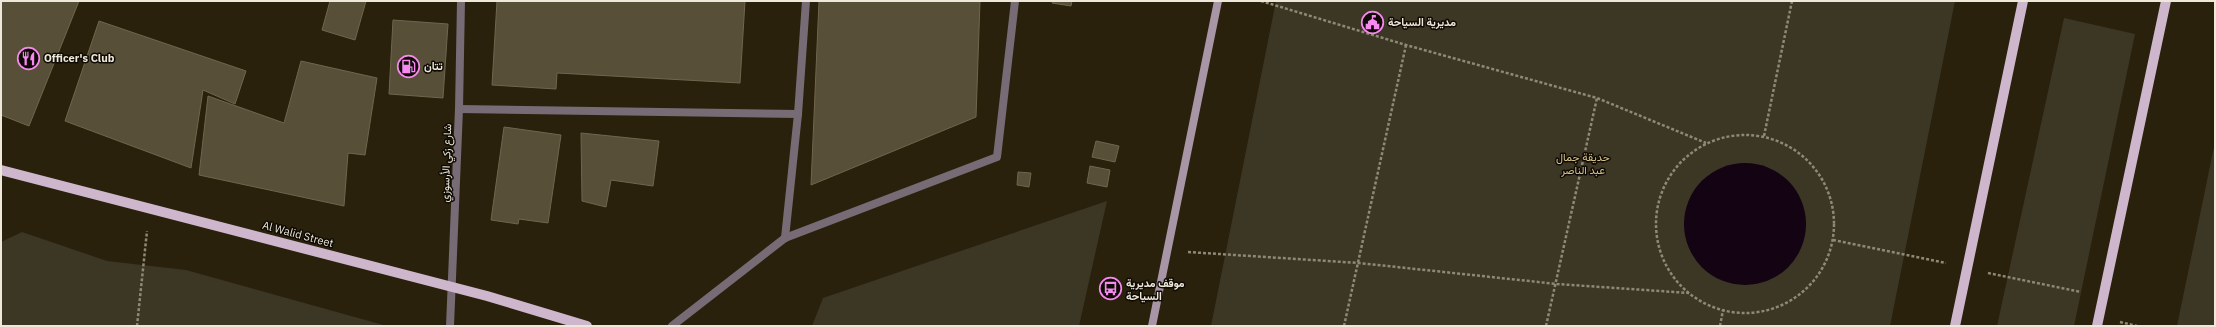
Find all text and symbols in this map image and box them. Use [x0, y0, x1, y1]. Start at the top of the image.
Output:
public building icon: مديرية السياحة [1360, 9, 1386, 35]
place label: مديرية السياحة [1388, 15, 1456, 29]
restaurant icon: Officer's Club [16, 45, 42, 71]
place label: Officer's Club [44, 51, 115, 65]
fuel station icon: تتان [396, 53, 422, 79]
place label: تتان [424, 59, 443, 73]
street label: شارع زكي الأرسوزي [438, 123, 457, 203]
park label: حديقة جمال عبد الناصر [1556, 150, 1610, 177]
street label: Al Walid Street [261, 218, 335, 250]
bus stop icon: موقف مديرية السياحة [1098, 276, 1124, 302]
place label: موقف مديرية السياحة [1126, 276, 1185, 303]

